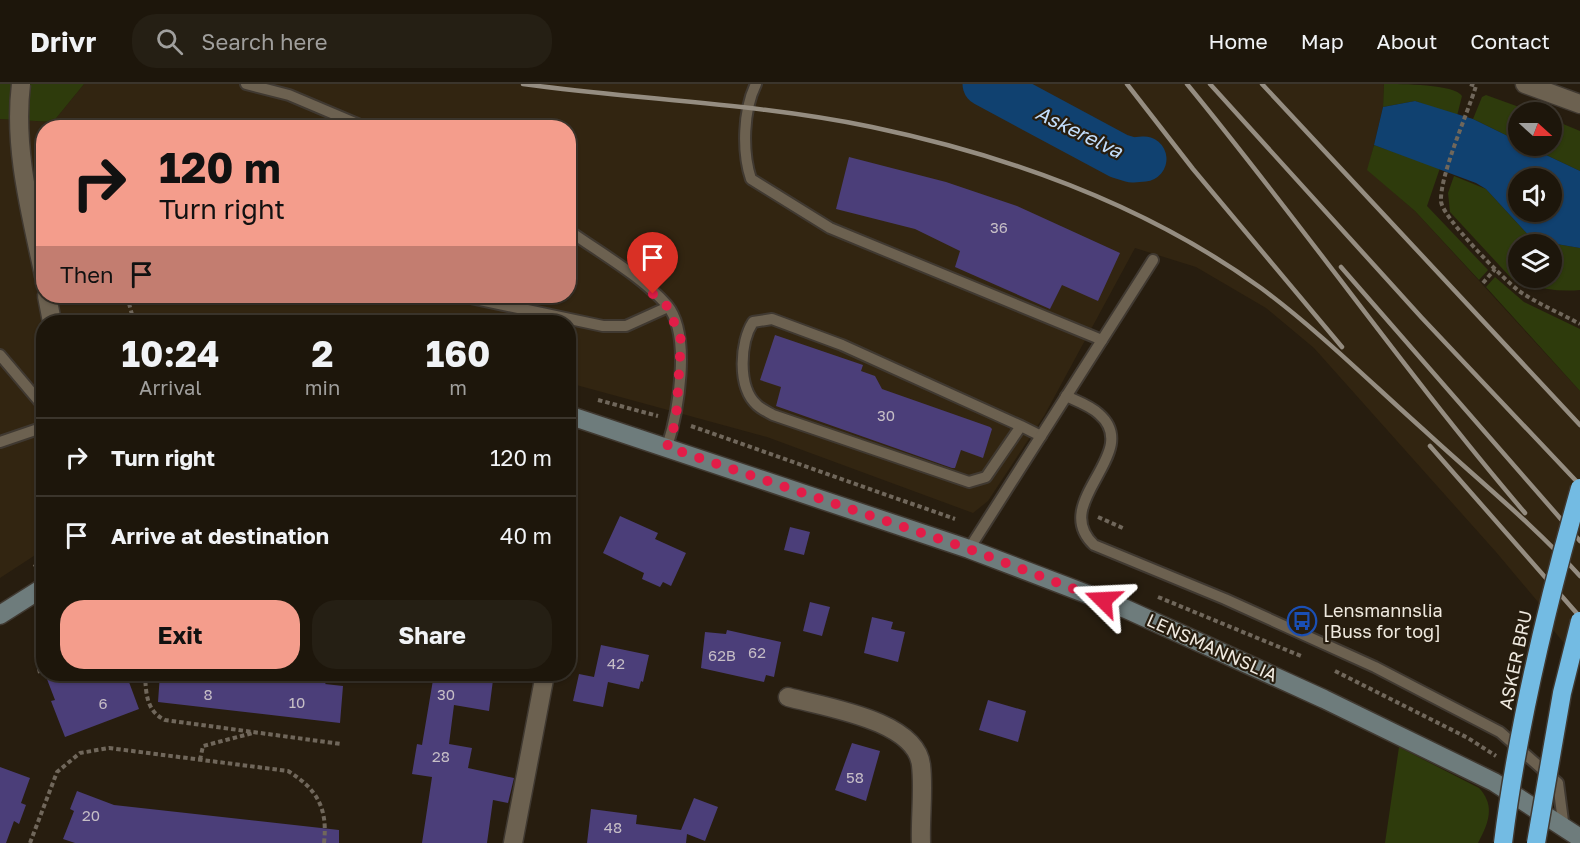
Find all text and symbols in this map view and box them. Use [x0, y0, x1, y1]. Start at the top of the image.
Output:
search box [132, 14, 552, 68]
text: Drivr [30, 25, 96, 58]
icon: search [153, 25, 186, 58]
text: Search here [201, 28, 327, 55]
text: Home [1208, 28, 1268, 54]
text: Map [1301, 28, 1344, 54]
text: About [1377, 28, 1437, 54]
text: Contact [1470, 28, 1550, 54]
water label: Askerelva [1032, 100, 1127, 163]
north arrow [1508, 102, 1562, 156]
map controls [1508, 102, 1562, 288]
text: 120 m [159, 142, 281, 192]
icon: right [60, 144, 138, 222]
button: sound [1508, 168, 1562, 222]
text: Turn right [159, 193, 285, 225]
house number: 36 [990, 218, 1008, 236]
pin [627, 232, 678, 294]
button: layers [1508, 234, 1562, 288]
icon: arrive [636, 241, 669, 274]
icon: arrive [125, 258, 158, 291]
text: Then [60, 261, 113, 288]
text: 10:24 [121, 332, 219, 375]
text: 2 [312, 332, 334, 375]
text: 160 [426, 332, 491, 375]
text: Arrival [139, 375, 202, 399]
text: min [305, 375, 340, 399]
text: m [449, 375, 467, 399]
house number: 30 [877, 406, 895, 424]
icon: right [60, 441, 93, 474]
text: Turn right [111, 444, 215, 471]
text: 120 m [490, 444, 552, 471]
icon: arrive [60, 519, 93, 552]
text: Arrive at destination [111, 522, 329, 549]
text: 40 m [500, 522, 552, 549]
position arrow [1071, 568, 1135, 632]
place label: Lensmannslia [Buss for tog] [1323, 599, 1443, 642]
button: Exit [60, 600, 300, 669]
button: Share [312, 600, 552, 669]
bus stop icon: Lensmannslia [Buss for tog] [1286, 605, 1318, 637]
street label: LENSMANNSLIA [1144, 608, 1281, 686]
street label: ASKER BRU [1494, 608, 1536, 711]
house number: 62 [748, 643, 766, 661]
house number: 62B [708, 646, 736, 664]
house number: 42 [607, 654, 625, 672]
house number: 8 [203, 685, 213, 703]
house number: 30 [437, 685, 455, 703]
house number: 10 [289, 693, 305, 711]
house number: 6 [98, 694, 108, 712]
house number: 28 [432, 747, 450, 765]
house number: 58 [846, 768, 864, 786]
house number: 20 [82, 806, 100, 824]
house number: 48 [604, 818, 622, 836]

